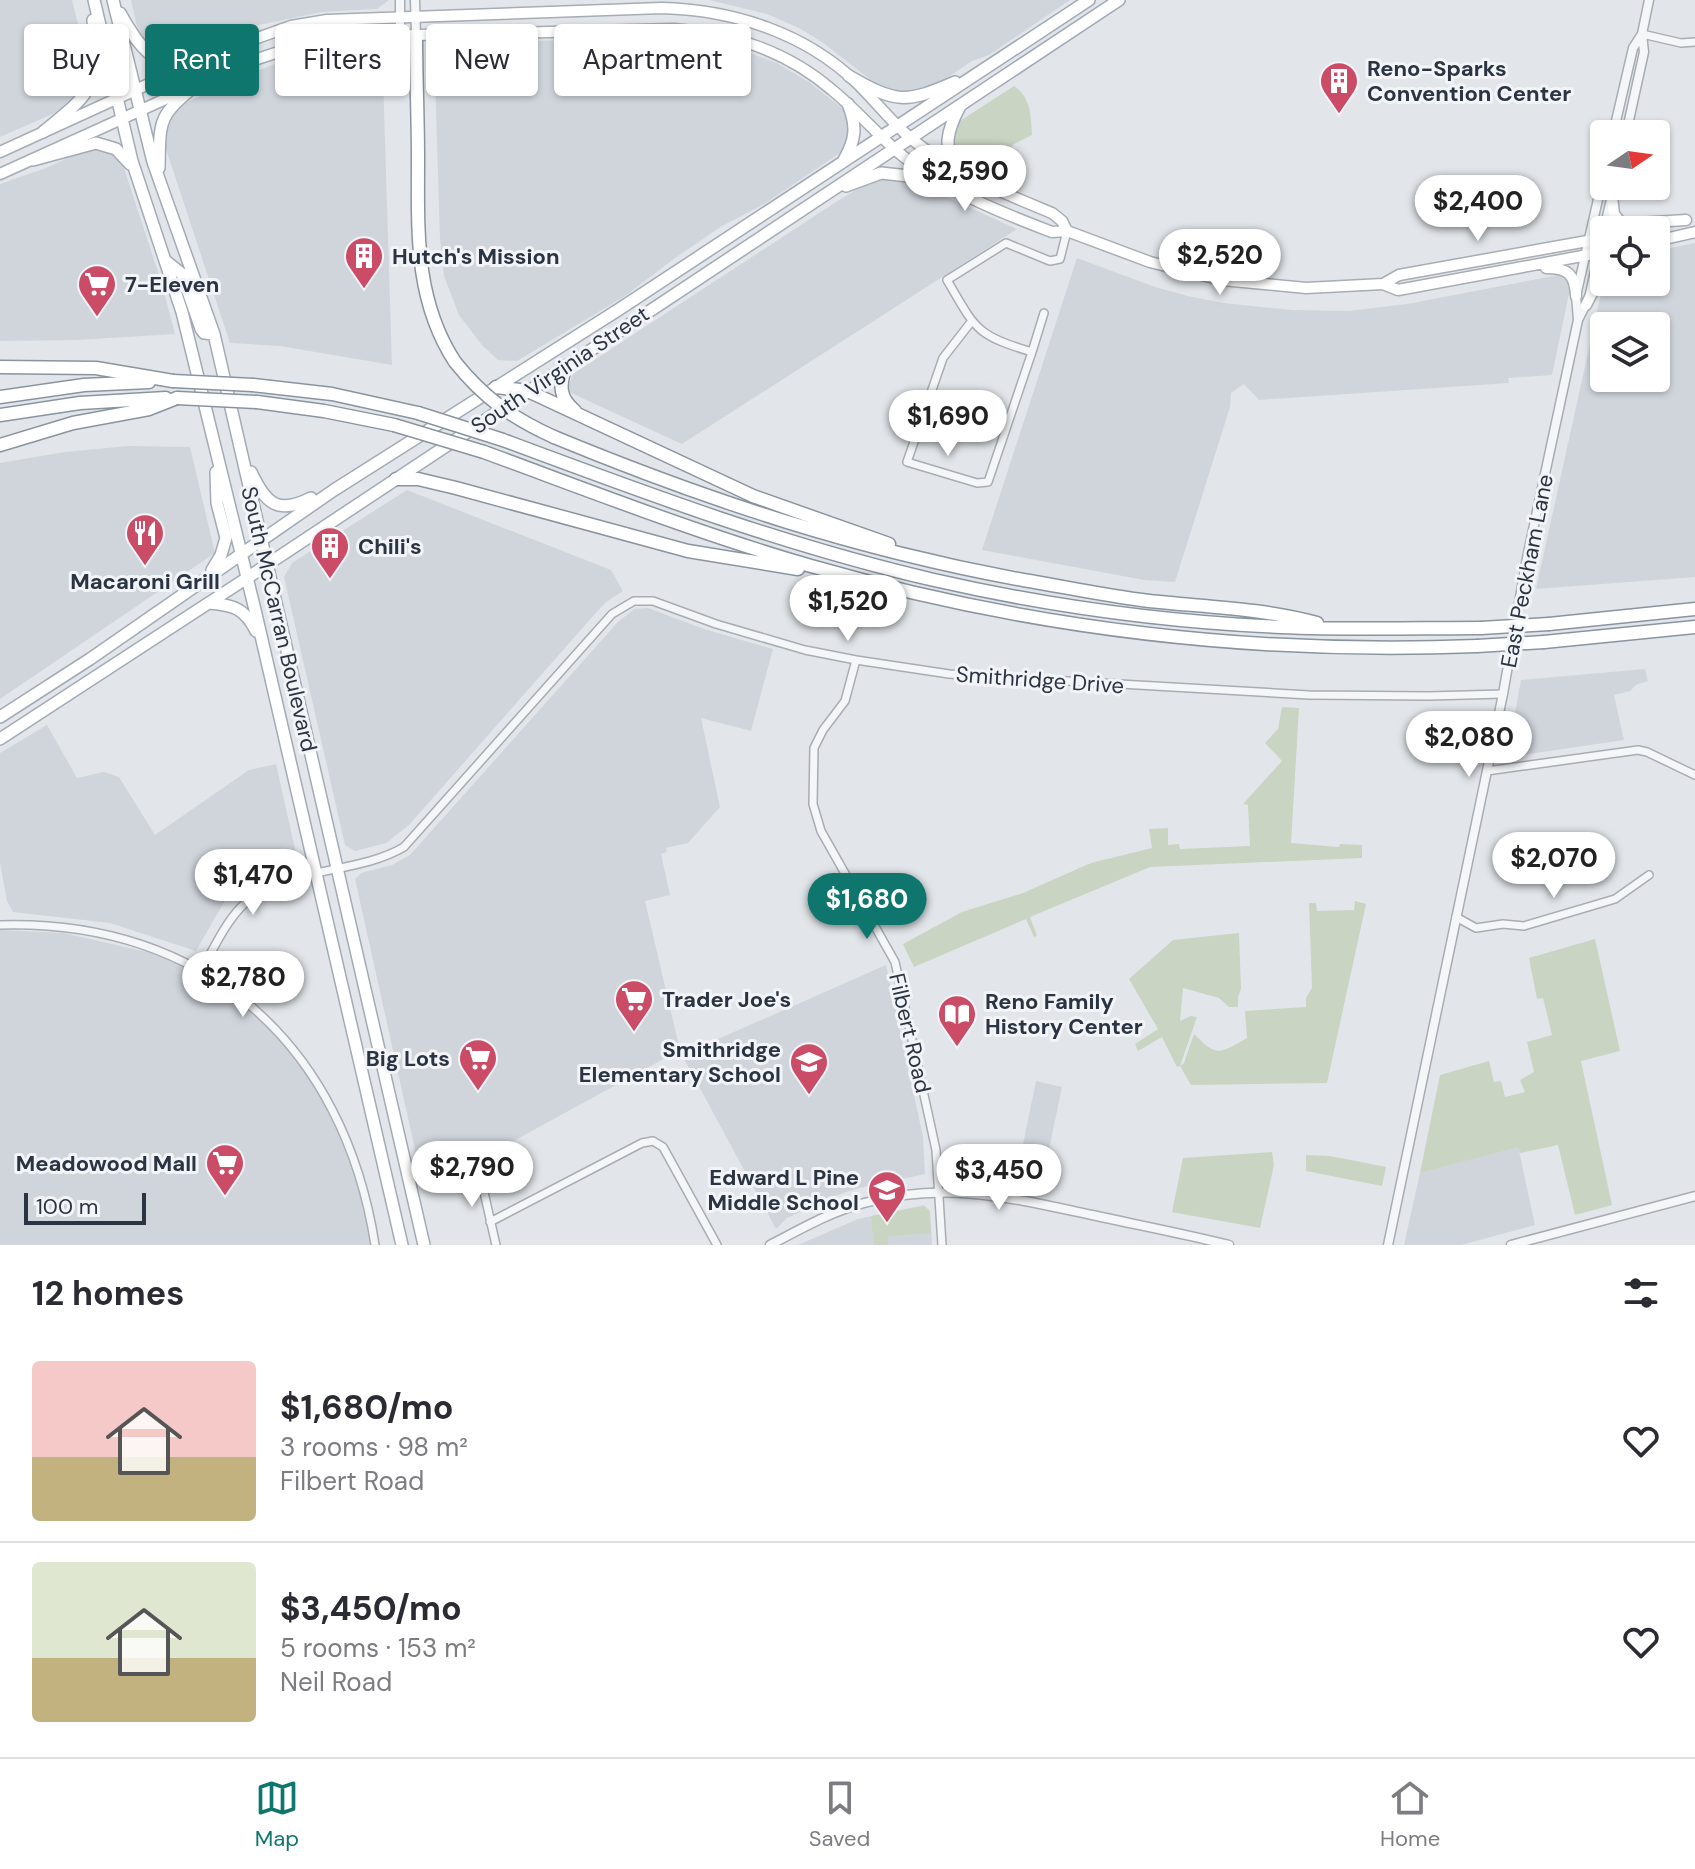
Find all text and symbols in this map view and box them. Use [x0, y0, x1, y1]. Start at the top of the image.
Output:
chip: Buy [24, 24, 129, 96]
chip: Rent [145, 24, 259, 96]
chip: Filters [275, 24, 410, 96]
chip: New [426, 24, 538, 96]
chip: Apartment [554, 24, 751, 96]
place label: Reno-Sparks Convention Center [1367, 54, 1571, 108]
building icon: Reno-Sparks Convention Center [1318, 60, 1360, 115]
north arrow [1590, 120, 1670, 200]
map controls [1590, 120, 1670, 392]
pin: $2,590 [900, 145, 1030, 213]
text: $2,590 [921, 154, 1009, 188]
pin: $2,400 [1413, 175, 1543, 243]
text: $2,400 [1433, 184, 1523, 218]
button: locate [1590, 216, 1670, 296]
pin: $2,520 [1155, 229, 1285, 297]
building icon: Hutch's Mission [343, 235, 385, 290]
text: $2,520 [1177, 238, 1263, 272]
place label: Hutch's Mission [392, 242, 560, 271]
supermarket icon: 7-Eleven [76, 263, 118, 318]
place label: 7-Eleven [125, 270, 219, 299]
street label: South Virginia Street [465, 300, 655, 440]
button: layers [1590, 312, 1670, 392]
pin: $1,690 [883, 390, 1013, 458]
text: $1,690 [907, 399, 989, 433]
street label: East Peckham Lane [1494, 472, 1560, 670]
street label: South McCarran Boulevard [234, 483, 324, 755]
restaurant icon: Macaroni Grill [124, 512, 166, 567]
building icon: Chili's [309, 525, 351, 580]
place label: Chili's [358, 532, 422, 561]
place label: Macaroni Grill [70, 567, 220, 596]
pin: $1,520 [783, 575, 913, 643]
text: $1,520 [808, 584, 888, 618]
street label: Smithridge Drive [955, 660, 1125, 700]
pin: $2,080 [1404, 711, 1534, 779]
text: $2,080 [1424, 720, 1514, 754]
pin: $2,070 [1489, 832, 1619, 900]
text: $2,070 [1510, 841, 1598, 875]
pin: $1,470 [188, 849, 318, 917]
text: $1,470 [213, 858, 293, 892]
pin: $1,680 [802, 873, 932, 941]
text: $1,680 [826, 882, 908, 916]
pin: $2,780 [178, 951, 308, 1019]
text: $2,780 [200, 960, 286, 994]
street label: Filbert Road [882, 970, 938, 1096]
supermarket icon: Trader Joe's [613, 978, 655, 1033]
place label: Trader Joe's [662, 985, 791, 1014]
place label: Reno Family History Center [985, 987, 1143, 1041]
library icon: Reno Family History Center [936, 993, 978, 1048]
place label: Smithridge Elementary School [579, 1035, 781, 1089]
supermarket icon: Big Lots [457, 1037, 499, 1092]
school or university icon: Smithridge Elementary School [788, 1041, 830, 1096]
place label: Big Lots [366, 1044, 450, 1073]
pin: $2,790 [407, 1141, 537, 1209]
supermarket icon: Meadowood Mall [204, 1142, 246, 1197]
pin: $3,450 [934, 1144, 1064, 1212]
place label: Meadowood Mall [16, 1149, 197, 1178]
text: $2,790 [429, 1150, 515, 1184]
text: $3,450 [954, 1153, 1044, 1187]
place label: Edward L Pine Middle School [707, 1163, 859, 1217]
school or university icon: Edward L Pine Middle School [866, 1169, 908, 1224]
scale bar [24, 1189, 146, 1225]
text: 100 m [36, 1192, 98, 1221]
text: 12 homes [32, 1271, 184, 1316]
icon: filters [1619, 1271, 1663, 1315]
text: $1,680/mo [280, 1385, 454, 1430]
icon: home [96, 1393, 192, 1489]
icon: heart [1619, 1419, 1663, 1463]
text: 3 rooms · 98 m² [280, 1430, 468, 1464]
text: Filbert Road [280, 1464, 424, 1498]
text: $3,450/mo [280, 1586, 462, 1631]
icon: home [96, 1594, 192, 1690]
icon: heart [1619, 1620, 1663, 1664]
text: 5 rooms · 153 m² [280, 1631, 476, 1665]
text: Neil Road [280, 1665, 392, 1699]
tab: Map [255, 1776, 299, 1853]
tab: Saved [809, 1776, 870, 1853]
tab: Home [1380, 1776, 1440, 1853]

